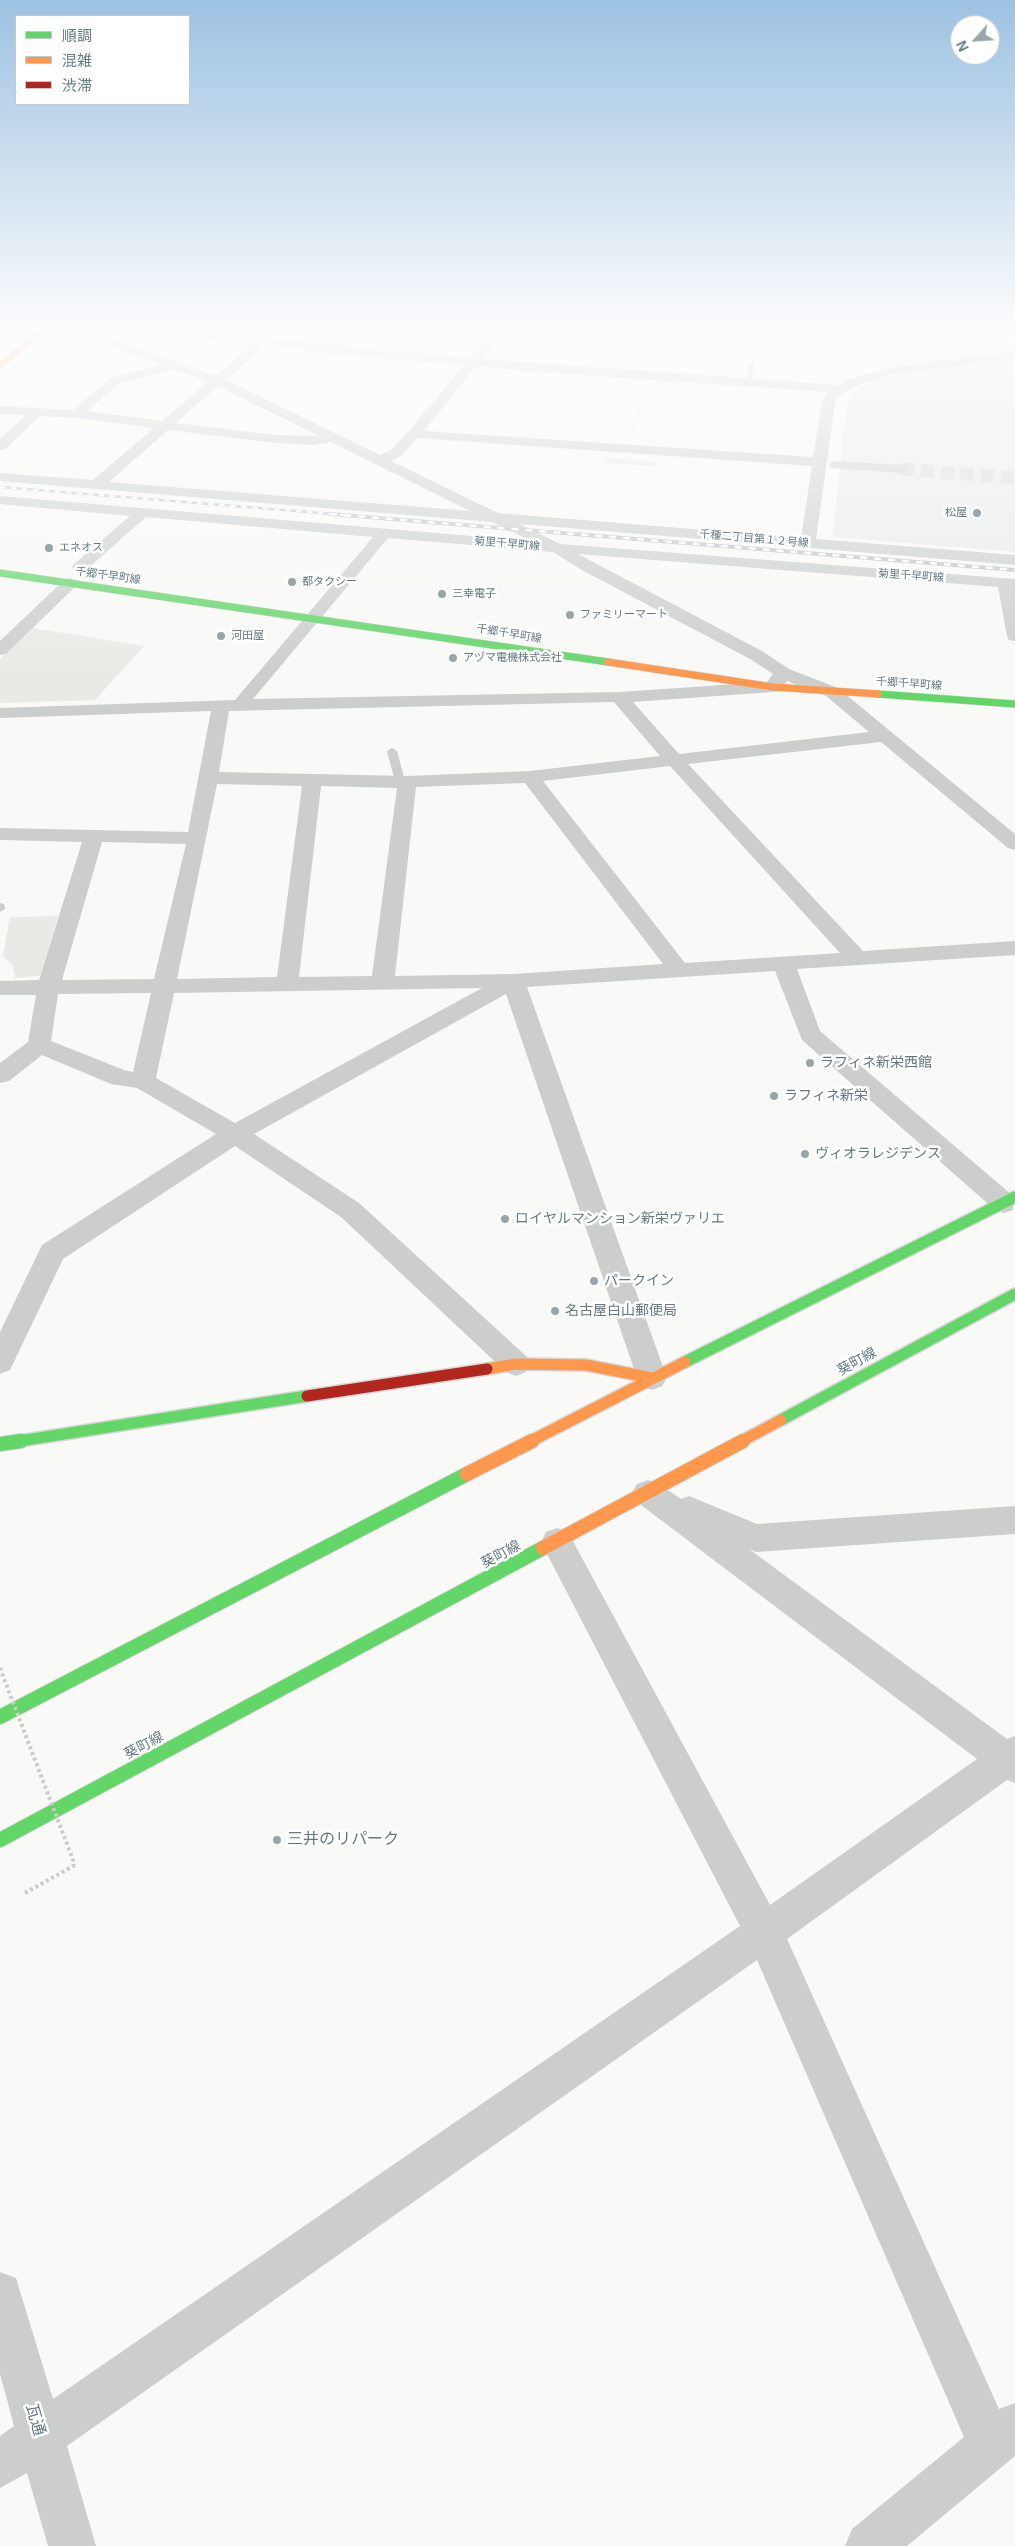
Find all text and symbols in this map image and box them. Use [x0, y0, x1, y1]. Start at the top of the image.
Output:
legend [15, 15, 190, 105]
north arrow [950, 15, 1000, 65]
text: 順調 [62, 27, 92, 44]
text: N [953, 38, 972, 54]
text: 混雑 [62, 52, 92, 69]
text: 渋滞 [62, 77, 92, 94]
place label: 松屋 [945, 506, 967, 520]
marker: 松屋 [971, 507, 983, 519]
street label: 千種二丁目第１２号線 [699, 528, 809, 550]
street label: 菊里千早町線 [474, 535, 540, 553]
place label: エネオス [59, 541, 103, 555]
marker: エネオス [43, 542, 55, 554]
street label: 千郷千早町線 [74, 565, 142, 587]
street label: 菊里千早町線 [878, 567, 944, 585]
place label: 都タクシー [302, 575, 357, 589]
marker: 都タクシー [286, 576, 298, 588]
place label: 三幸電子 [452, 587, 496, 601]
marker: 三幸電子 [436, 588, 448, 600]
place label: ファミリーマート [580, 608, 668, 622]
marker: ファミリーマート [564, 609, 576, 621]
street label: 千郷千早町線 [475, 622, 543, 646]
place label: 河田屋 [231, 629, 264, 643]
marker: 河田屋 [215, 630, 227, 642]
place label: アヅマ電機株式会社 [463, 651, 562, 665]
marker: アヅマ電機株式会社 [447, 652, 459, 664]
street label: 千郷千早町線 [876, 675, 942, 693]
place label: ラフィネ新栄西館 [820, 1055, 932, 1071]
marker: ラフィネ新栄西館 [804, 1057, 816, 1069]
place label: ラフィネ新栄 [784, 1088, 868, 1104]
marker: ラフィネ新栄 [768, 1090, 780, 1102]
place label: ヴィオラレジデンス [815, 1146, 941, 1162]
marker: ヴィオラレジデンス [799, 1148, 811, 1160]
place label: ロイヤルマンション新栄ヴァリエ [515, 1211, 725, 1227]
marker: ロイヤルマンション新栄ヴァリエ [499, 1213, 511, 1225]
place label: パークイン [604, 1273, 674, 1289]
marker: パークイン [588, 1275, 600, 1287]
place label: 名古屋白山郵便局 [565, 1303, 677, 1319]
marker: 名古屋白山郵便局 [549, 1305, 561, 1317]
street label: 葵町線 [835, 1344, 879, 1380]
street label: 葵町線 [479, 1538, 523, 1572]
street label: 葵町線 [122, 1729, 166, 1763]
place label: 三井のリパーク [287, 1830, 399, 1850]
marker: 三井のリパーク [271, 1834, 283, 1846]
street label: 瓦通 [21, 2402, 49, 2438]

